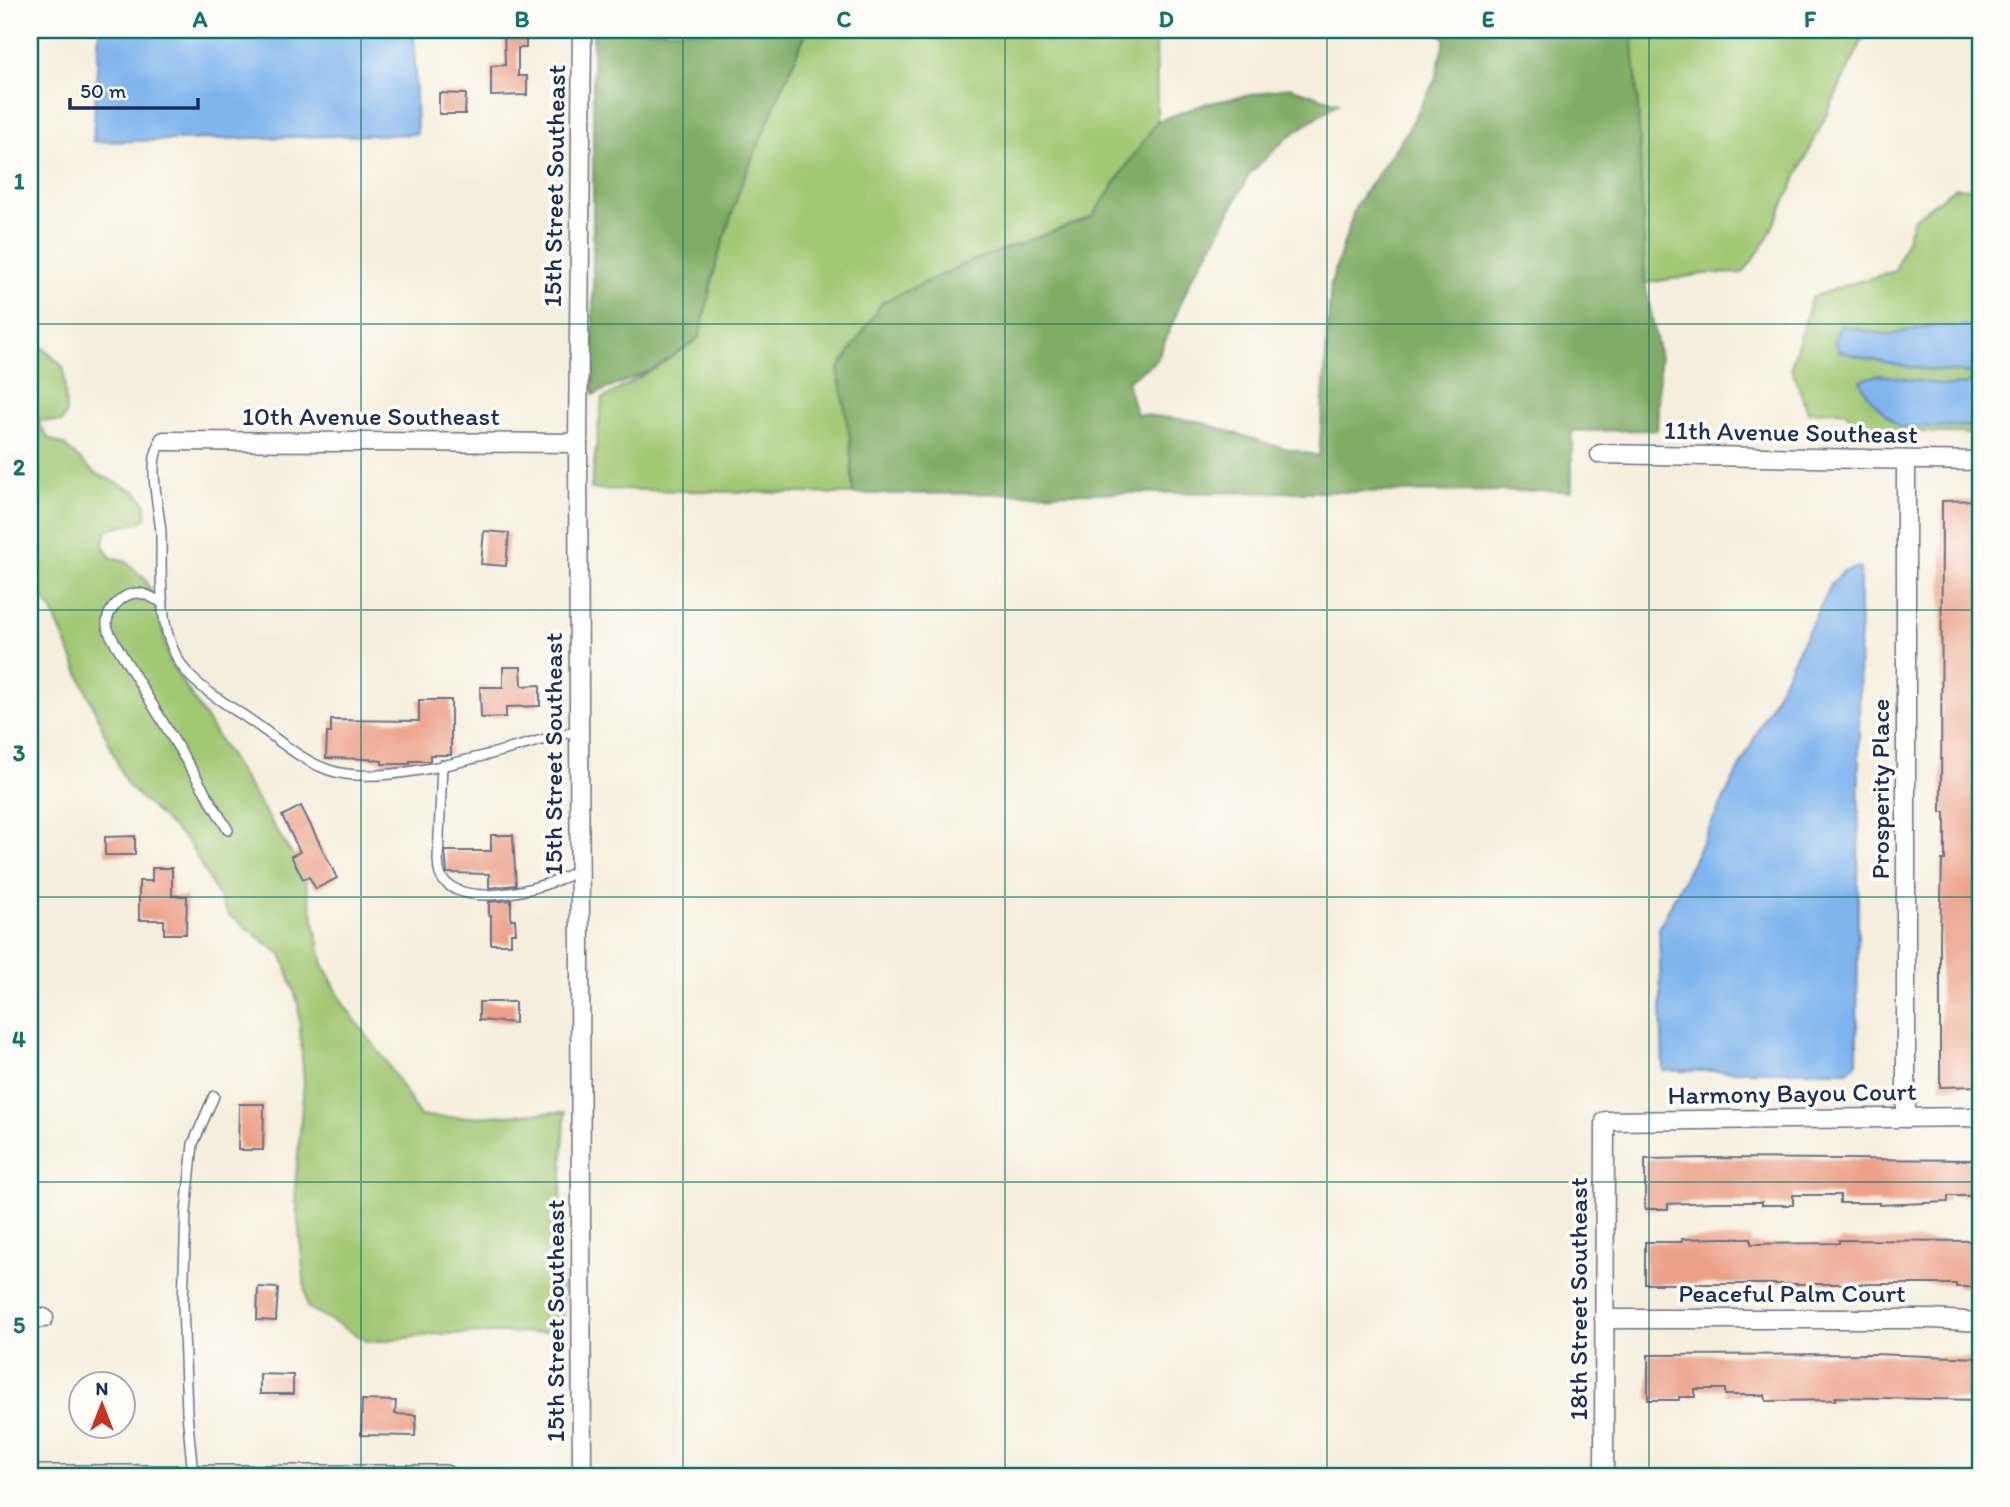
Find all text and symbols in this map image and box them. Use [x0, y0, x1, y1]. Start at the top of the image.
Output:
text: A [192, 5, 208, 33]
text: B [515, 5, 530, 33]
text: C [837, 5, 852, 33]
text: D [1158, 5, 1174, 33]
text: E [1482, 5, 1495, 33]
text: F [1804, 5, 1817, 33]
street label: 15th Street Southeast [536, 64, 572, 308]
scale bar [70, 66, 198, 110]
text: 50 m [80, 78, 127, 103]
text: 1 [14, 167, 25, 195]
street label: 10th Avenue Southeast [242, 400, 500, 432]
street label: 11th Avenue Southeast [1664, 414, 1919, 450]
text: 2 [13, 453, 26, 481]
street label: 15th Street Southeast [537, 632, 569, 875]
street label: Prosperity Place [1864, 699, 1896, 879]
text: 3 [13, 739, 26, 767]
text: 4 [12, 1025, 26, 1053]
street label: Harmony Bayou Court [1667, 1075, 1917, 1111]
street label: 18th Street Southeast [1562, 1177, 1594, 1421]
street label: 15th Street Southeast [539, 1199, 571, 1442]
street label: Peaceful Palm Court [1678, 1277, 1906, 1309]
text: 5 [13, 1311, 25, 1339]
north arrow [66, 1370, 136, 1440]
text: N [96, 1377, 108, 1400]

